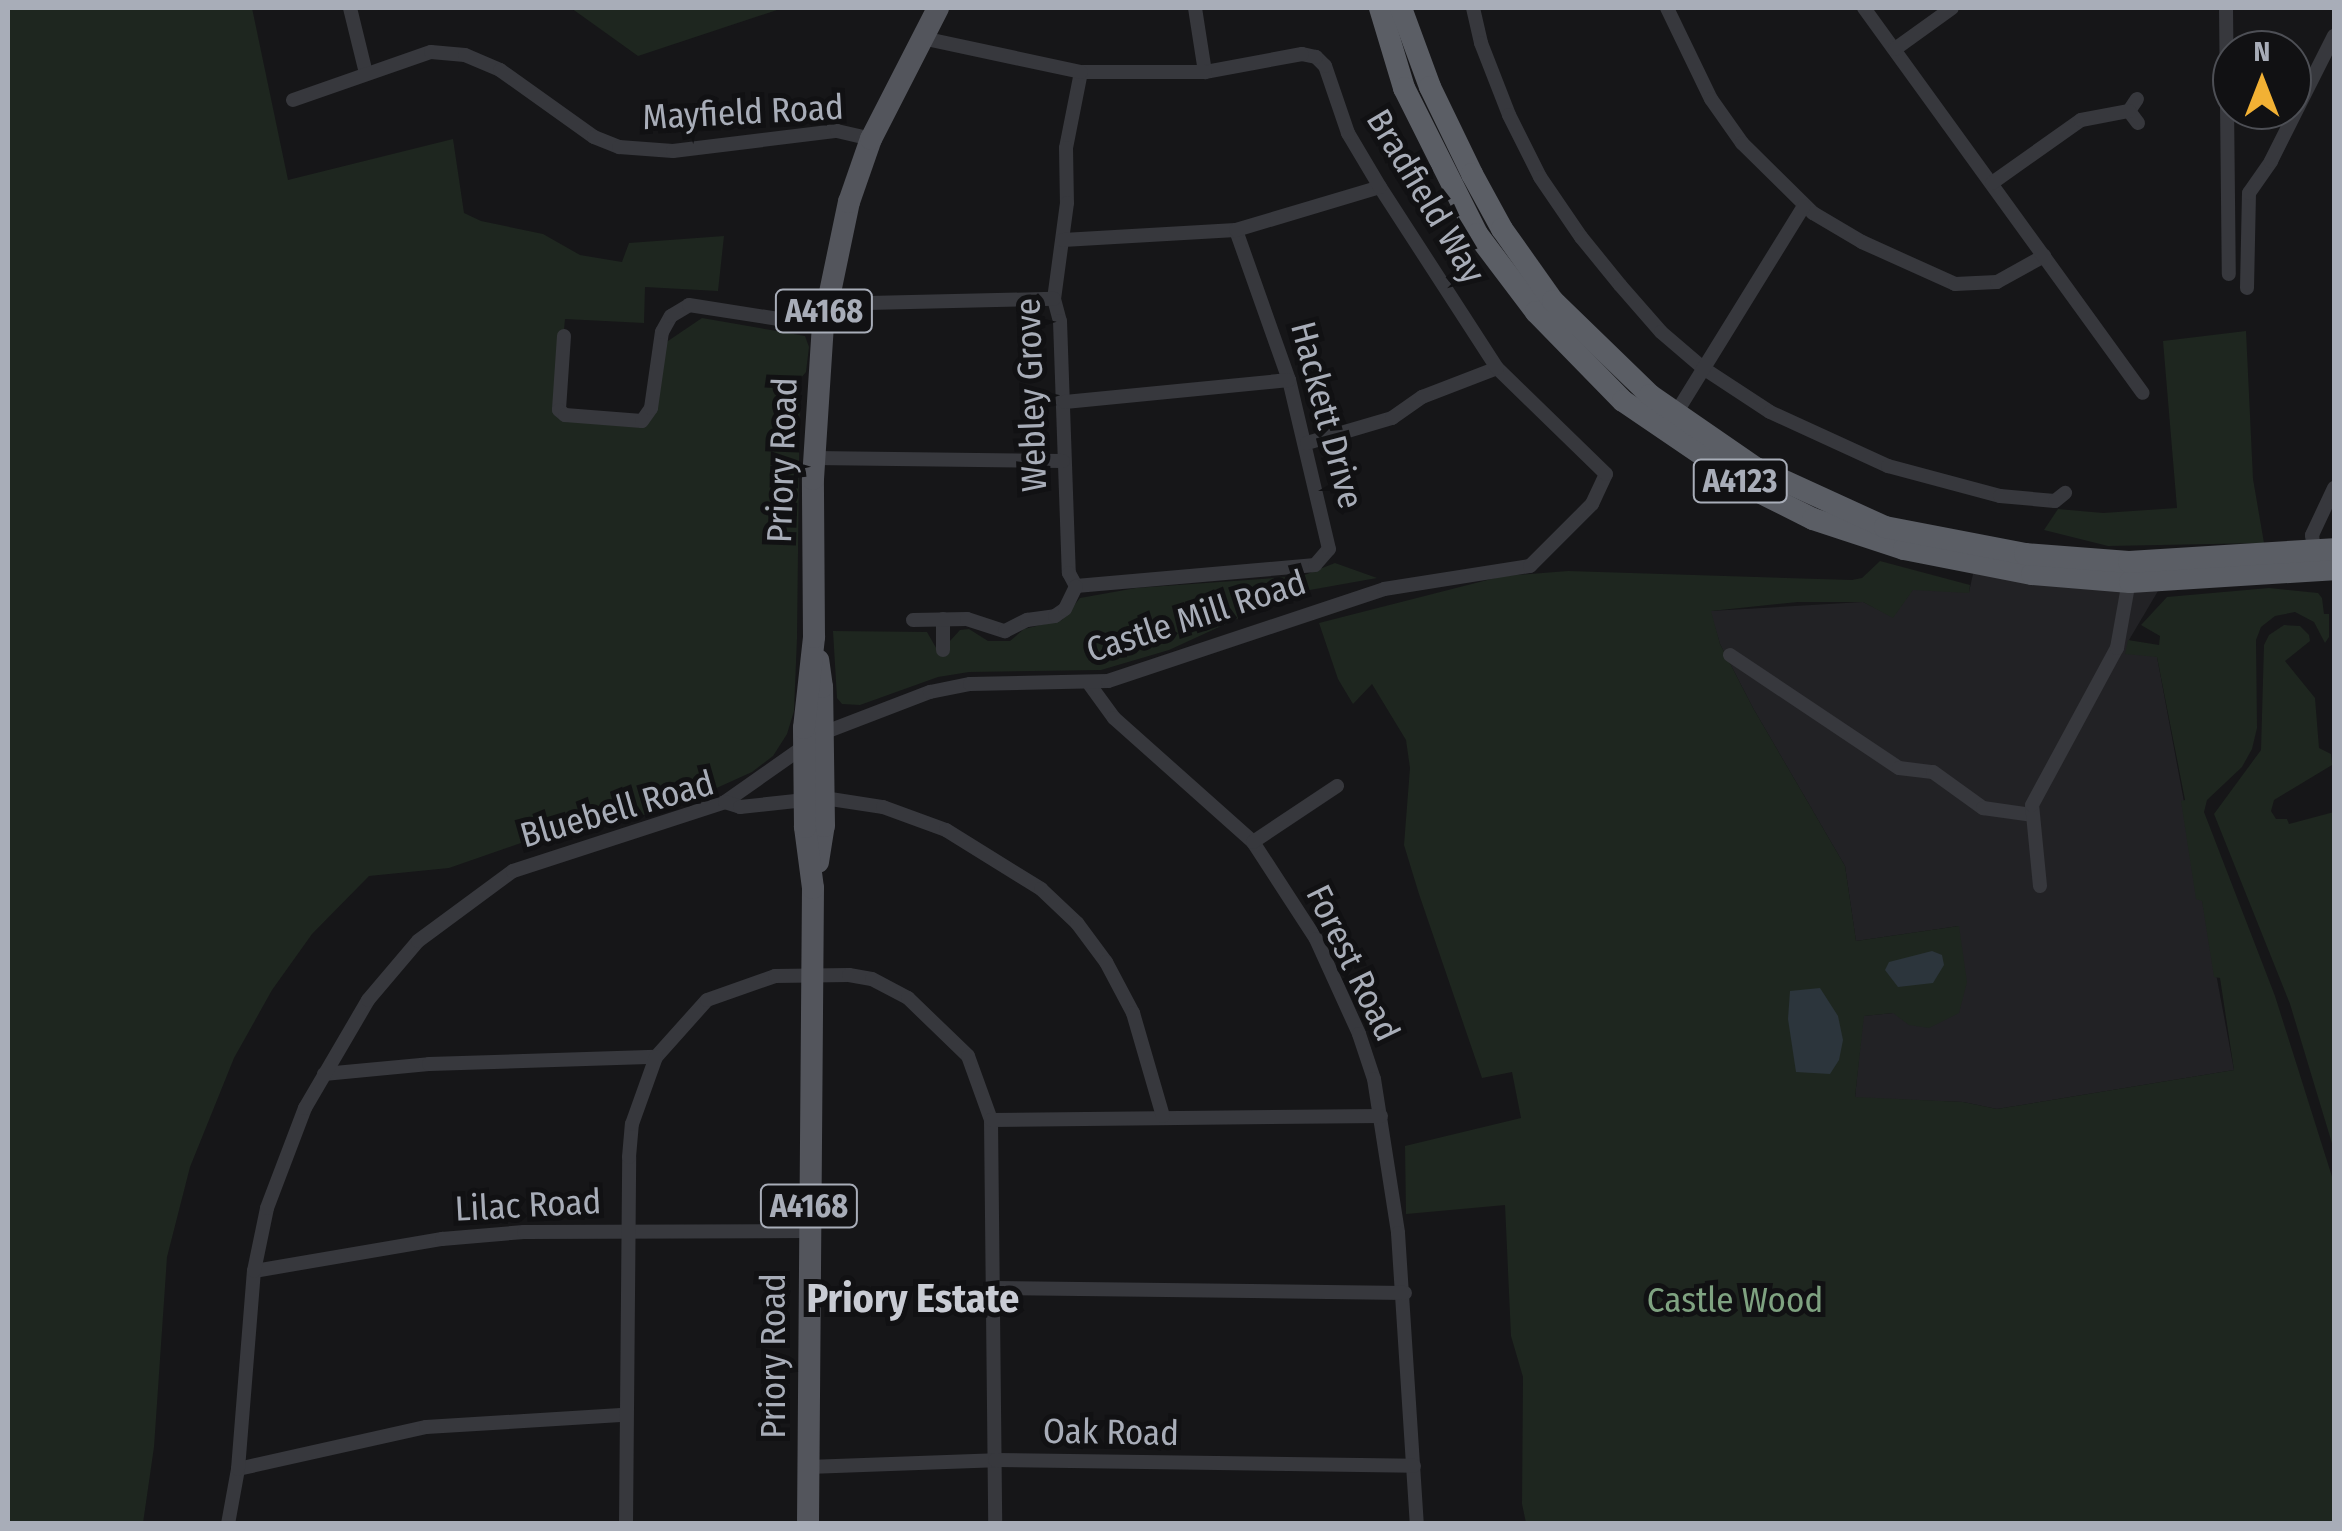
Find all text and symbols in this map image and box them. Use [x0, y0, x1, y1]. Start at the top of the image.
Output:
north arrow [2212, 30, 2312, 130]
text: N [2254, 35, 2270, 68]
street label: Mayfield Road [641, 86, 845, 138]
street label: Bradfield Way [1358, 102, 1494, 290]
road number: A4168 [774, 284, 874, 338]
street label: Webley Grove [1007, 297, 1055, 493]
street label: Hackett Drive [1282, 317, 1372, 513]
street label: Priory Road [758, 376, 806, 544]
road number: A4123 [1692, 454, 1788, 508]
street label: Castle Mill Road [1081, 561, 1311, 671]
street label: Bluebell Road [515, 761, 719, 857]
street label: Forest Road [1297, 878, 1409, 1048]
road number: A4168 [759, 1179, 859, 1233]
street label: Lilac Road [454, 1180, 602, 1230]
street label: Priory Road [752, 1273, 794, 1439]
district label: Priory Estate [807, 1275, 1019, 1323]
park label: Castle Wood [1647, 1279, 1823, 1321]
street label: Oak Road [1043, 1410, 1179, 1454]

